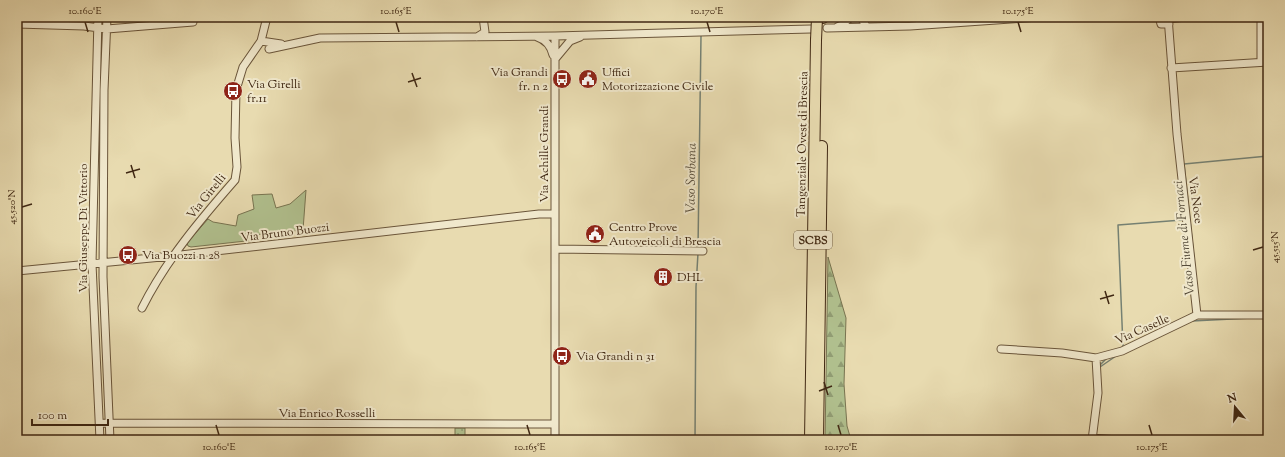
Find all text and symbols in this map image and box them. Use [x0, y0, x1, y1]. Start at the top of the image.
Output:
text: 10.160°E [69, 4, 101, 19]
text: 10.165°E [380, 4, 412, 19]
text: 10.170°E [691, 4, 723, 19]
text: 10.175°E [1002, 4, 1034, 19]
place label: Via Grandi fr. n 2 [491, 64, 549, 96]
place label: Uffici Motorizzazione Civile [602, 64, 714, 96]
bus stop icon: Via Grandi fr. n 2 [551, 68, 573, 90]
public building icon: Uffici Motorizzazione Civile [577, 68, 599, 90]
street label: Tangenziale Ovest di Brescia [793, 70, 813, 217]
place label: Via Girelli fr.11 [247, 76, 301, 108]
bus stop icon: Via Girelli fr.11 [222, 80, 244, 102]
street label: Via Achille Grandi [536, 105, 554, 203]
water label: Vaso Sorbana [682, 143, 702, 213]
street label: Via Giuseppe Di Vittorio [75, 163, 93, 293]
street label: Via Girelli [183, 170, 231, 223]
street label: Via Noce [1183, 175, 1207, 225]
water label: Vaso Fiume di Fornaci [1170, 180, 1200, 296]
text: 45.520°N [5, 190, 20, 224]
street label: Via Bruno Buozzi [240, 219, 331, 247]
place label: Centro Prove Autoveicoli di Brescia [609, 219, 722, 251]
public building icon: Centro Prove Autoveicoli di Brescia [584, 223, 606, 245]
road number: SCBS [794, 231, 832, 249]
text: 45.515°N [1268, 231, 1283, 263]
bus stop icon: Via Buozzi n 28 [117, 244, 139, 266]
place label: Via Buozzi n 28 [142, 247, 220, 265]
building icon: DHL [652, 266, 674, 288]
place label: DHL [677, 269, 703, 287]
street label: Via Caselle [1112, 310, 1173, 350]
bus stop icon: Via Grandi n 31 [551, 345, 573, 367]
place label: Via Grandi n 31 [576, 348, 655, 366]
north arrow [1215, 387, 1255, 427]
text: N [1225, 389, 1239, 408]
scale bar [32, 401, 108, 427]
street label: Via Enrico Rosselli [279, 405, 376, 423]
text: 100 m [38, 407, 67, 425]
text: 10.160°E [203, 440, 235, 455]
text: 10.165°E [514, 440, 546, 455]
text: 10.170°E [825, 440, 857, 455]
text: 10.175°E [1136, 440, 1168, 455]

